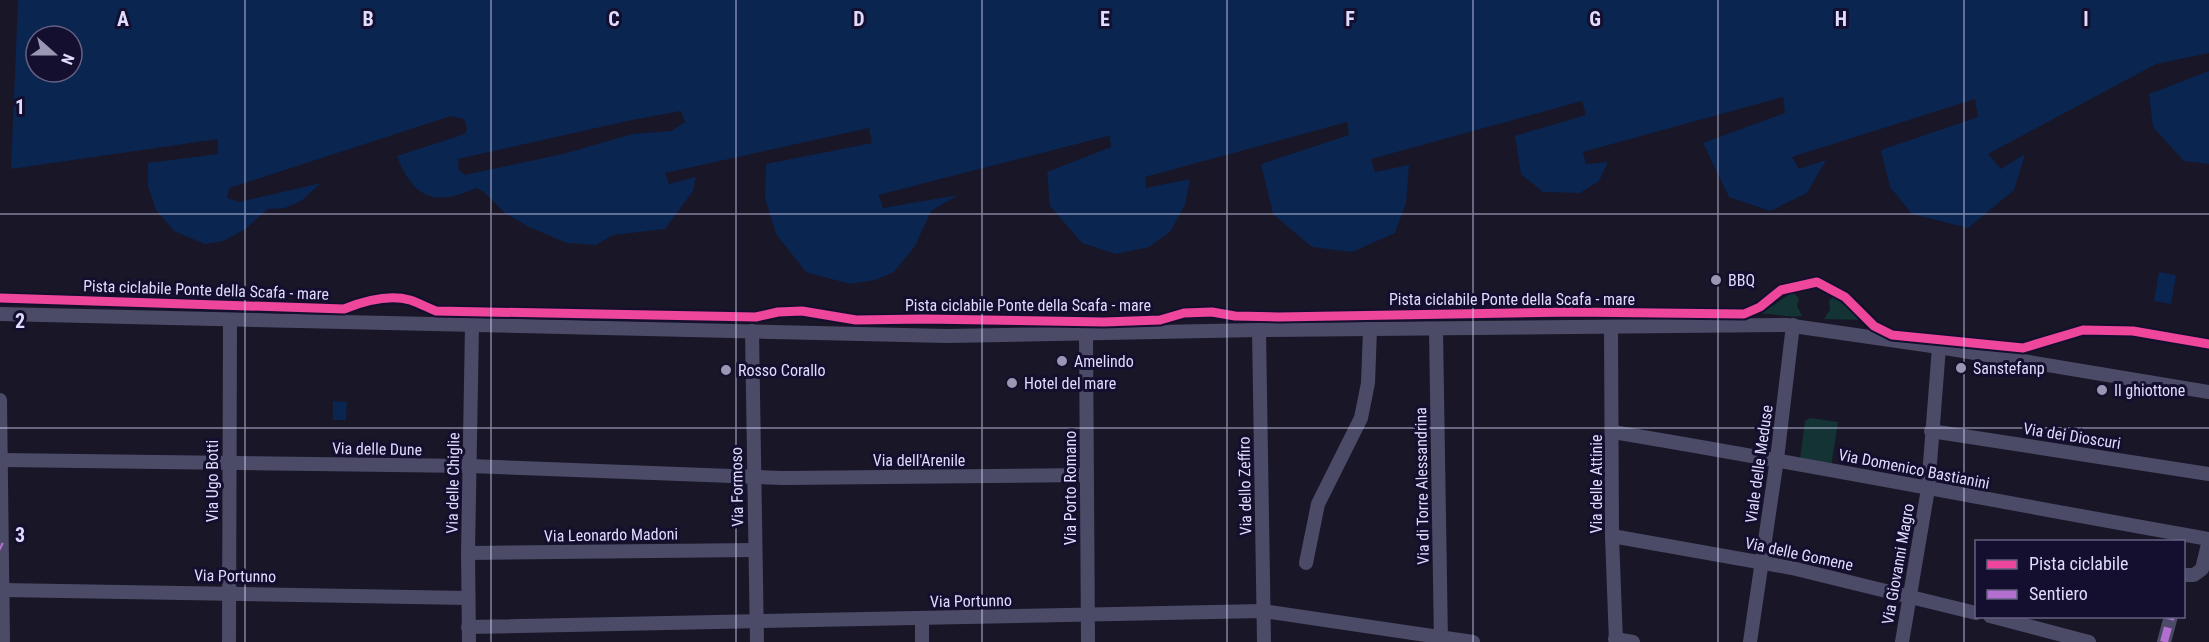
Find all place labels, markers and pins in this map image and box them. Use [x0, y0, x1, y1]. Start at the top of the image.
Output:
place label: BBQ [1728, 271, 1755, 290]
marker: BBQ [1709, 273, 1723, 287]
place label: Amelindo [1074, 352, 1134, 371]
marker: Amelindo [1055, 354, 1069, 368]
place label: Sanstefanp [1973, 359, 2045, 378]
place label: Rosso Corallo [738, 361, 826, 380]
marker: Sanstefanp [1954, 361, 1968, 375]
marker: Rosso Corallo [719, 363, 733, 377]
place label: Hotel del mare [1024, 374, 1116, 393]
marker: Hotel del mare [1005, 376, 1019, 390]
place label: Il ghiottone [2114, 381, 2185, 400]
marker: Il ghiottone [2095, 383, 2109, 397]

